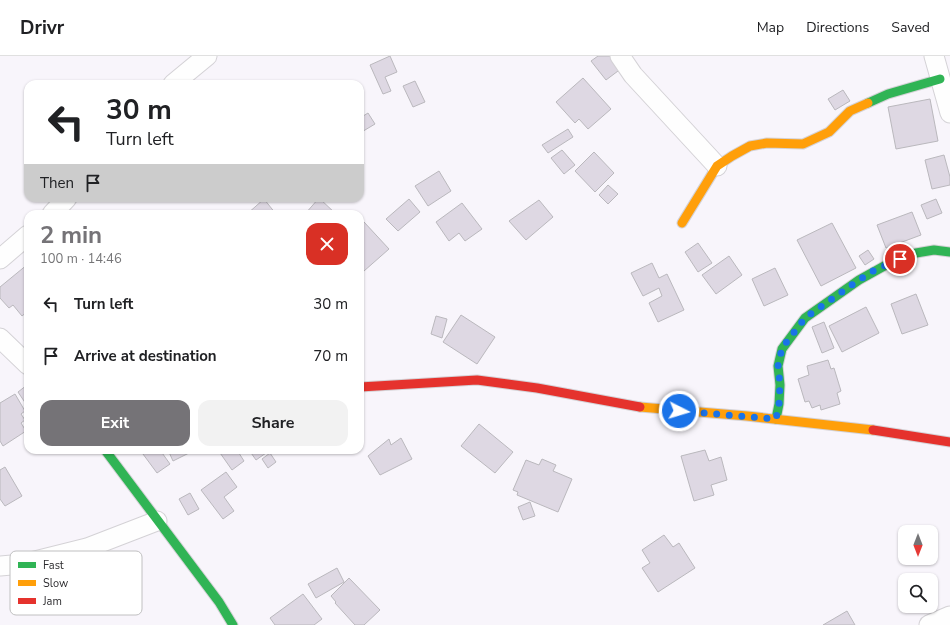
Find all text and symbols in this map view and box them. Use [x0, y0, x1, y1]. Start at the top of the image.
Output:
text: Drivr [20, 15, 64, 41]
text: Map [757, 18, 784, 37]
text: Directions [806, 18, 869, 37]
text: Saved [891, 18, 930, 37]
text: 30 m [106, 91, 172, 129]
icon: left [40, 96, 92, 148]
text: Turn left [106, 127, 174, 151]
icon: arrive [82, 172, 104, 194]
text: Then [40, 173, 74, 193]
text: 2 min [40, 219, 102, 251]
button: close [306, 223, 348, 265]
pin [883, 242, 917, 276]
icon: arrive [889, 248, 911, 270]
text: 100 m · 14:46 [40, 250, 122, 268]
icon: left [40, 293, 62, 315]
text: Turn left [74, 294, 133, 314]
text: 30 m [313, 294, 348, 314]
icon: arrive [40, 345, 62, 367]
text: Arrive at destination [74, 346, 217, 366]
text: 70 m [313, 346, 348, 366]
position arrow [658, 390, 700, 432]
button: Exit [40, 400, 190, 446]
button: Share [198, 400, 348, 446]
north arrow [898, 525, 938, 565]
map controls [898, 525, 938, 613]
legend [10, 551, 142, 615]
text: Fast [43, 558, 64, 573]
button: search [898, 573, 938, 613]
text: Slow [43, 576, 68, 591]
text: Jam [42, 594, 62, 609]

